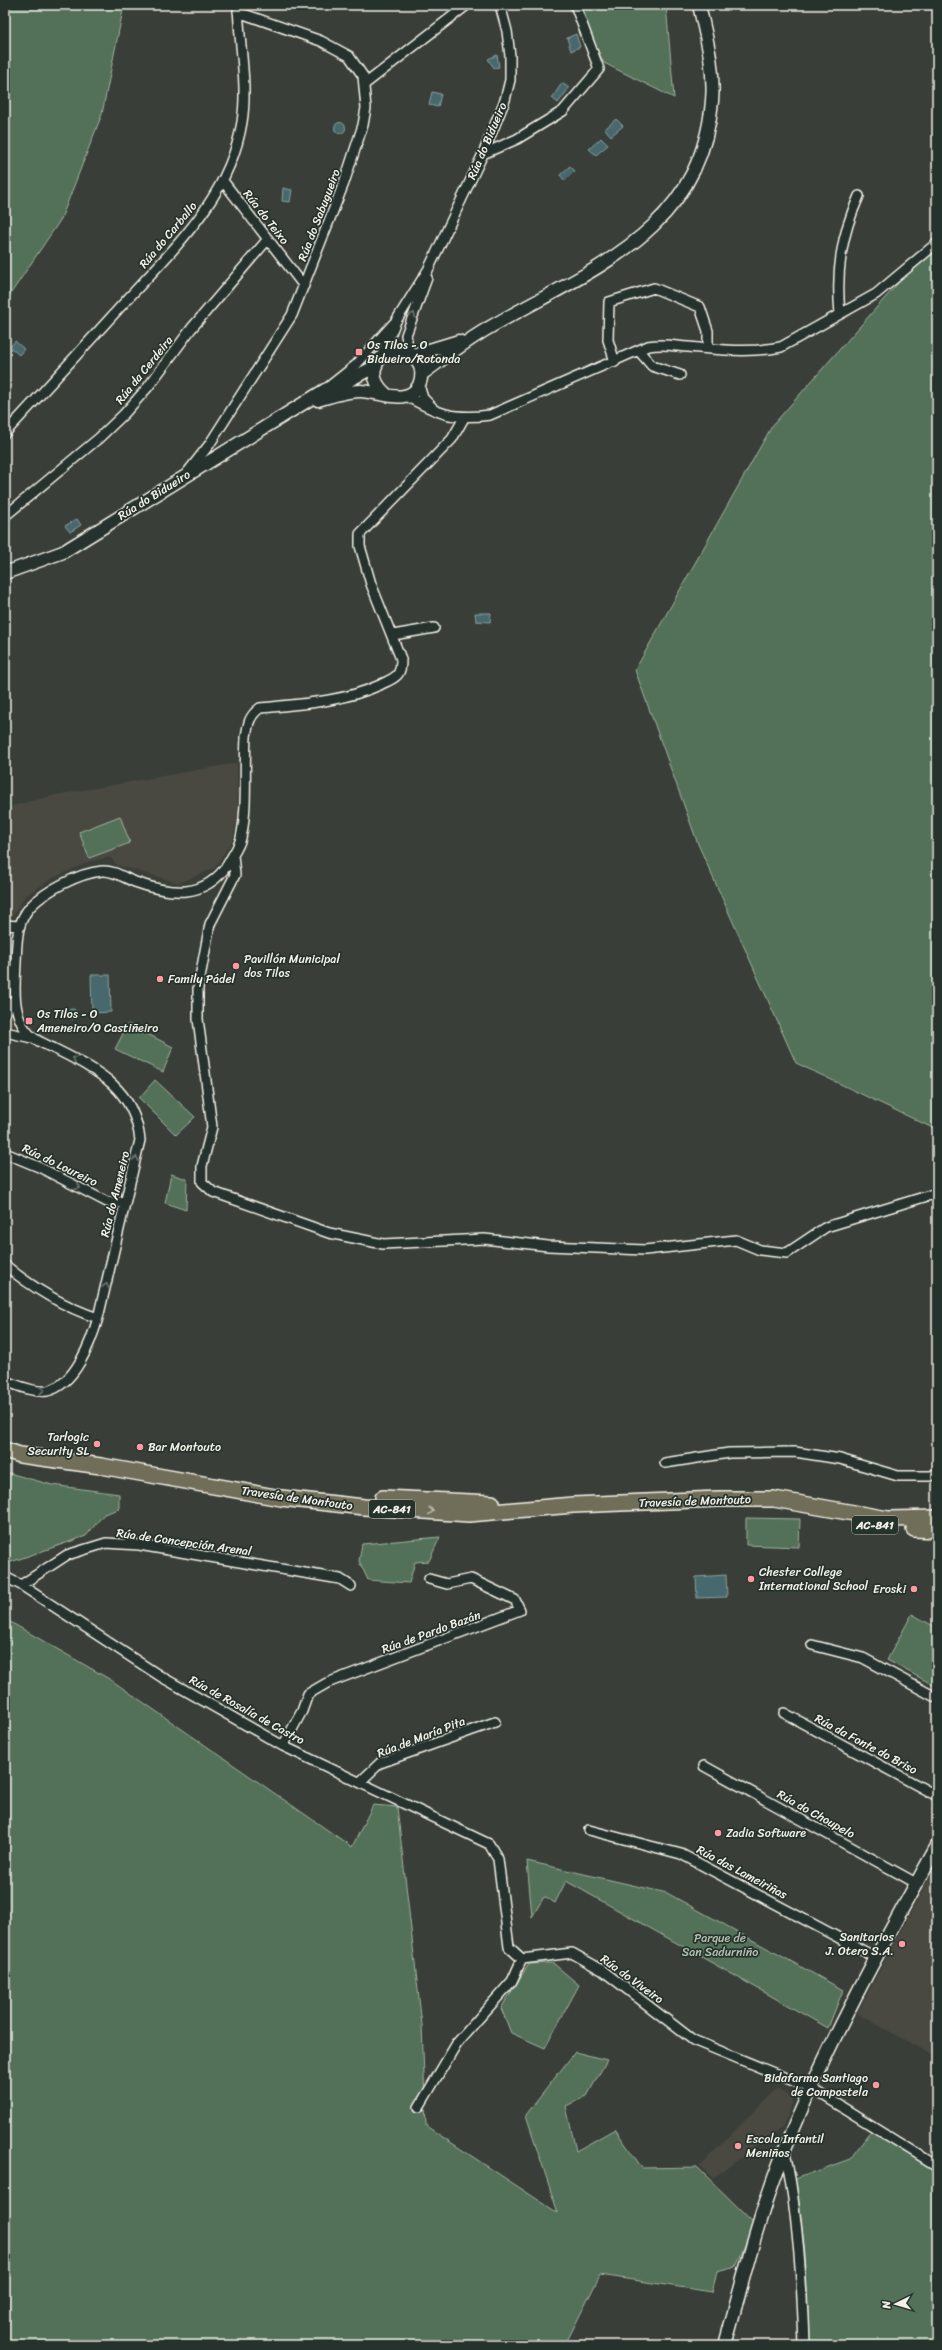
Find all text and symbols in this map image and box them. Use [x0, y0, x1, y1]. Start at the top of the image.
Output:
street label: Rúa do Bidueiro [461, 99, 513, 183]
street label: Rúa do Sabugueiro [291, 166, 347, 264]
street label: Rúa do Teixo [237, 184, 295, 250]
street label: Rúa do Carballo [133, 196, 203, 274]
one-way arrow [408, 311, 416, 319]
street label: Rúa da Cerdeira [109, 331, 179, 409]
place label: Os Tilos - O Bidueiro/Rotonda [367, 334, 460, 370]
marker: Os Tilos - O Bidueiro/Rotonda [354, 347, 364, 357]
street label: Rúa do Bidueiro [113, 464, 195, 526]
place label: Pavillón Municipal dos Tilos [244, 948, 340, 984]
marker: Pavillón Municipal dos Tilos [231, 961, 241, 971]
place label: Family Pádel [168, 968, 236, 990]
marker: Family Pádel [155, 974, 165, 984]
place label: Os Tilos - O Ameneiro/O Castiñeiro [36, 1003, 158, 1039]
marker: Os Tilos - O Ameneiro/O Castiñeiro [24, 1016, 34, 1026]
one-way arrow [71, 1056, 79, 1064]
street label: Rúa do Loureiro [18, 1137, 102, 1193]
street label: Rúa do Ameneiro [94, 1149, 136, 1239]
one-way arrow [132, 1156, 140, 1163]
one-way arrow [74, 1182, 81, 1190]
one-way arrow [101, 1283, 109, 1289]
one-way arrow [39, 1385, 45, 1394]
place label: Tarlogic Security SL [27, 1426, 89, 1462]
place label: Bar Montouto [148, 1436, 221, 1458]
marker: Tarlogic Security SL [92, 1439, 102, 1449]
marker: Bar Montouto [135, 1442, 145, 1452]
street label: Travesía de Montouto [240, 1479, 354, 1517]
street label: Travesía de Montouto [639, 1488, 751, 1514]
road number: AC-841 [369, 1500, 415, 1518]
one-way arrow [428, 1507, 434, 1516]
road number: AC-841 [852, 1516, 898, 1534]
street label: Rúa de Concepción Arenal [115, 1522, 254, 1562]
place label: Chester College International School [758, 1561, 869, 1597]
marker: Chester College International School [746, 1574, 756, 1584]
place label: Eroski [873, 1578, 907, 1600]
marker: Eroski [909, 1584, 919, 1594]
street label: Rúa de Pardo Bazán [378, 1604, 484, 1660]
street label: Rúa de Rosalía de Castro [185, 1669, 309, 1751]
street label: Rúa da Fonte do Briso [811, 1708, 921, 1780]
street label: Rúa de María Pita [374, 1710, 468, 1764]
street label: Rúa do Choupelo [773, 1783, 859, 1845]
place label: Zadia Software [726, 1822, 806, 1844]
marker: Zadia Software [713, 1828, 723, 1838]
street label: Rúa das Lameiriñas [693, 1839, 792, 1905]
place label: Sanitarios J. Otero S.A. [825, 1926, 894, 1962]
park label: Parque de San Sadurniño [682, 1927, 758, 1963]
marker: Sanitarios J. Otero S.A. [897, 1939, 907, 1949]
street label: Rúa do Viveiro [596, 1948, 668, 2010]
place label: Bidafarma Santiago de Compostela [764, 2067, 869, 2103]
marker: Bidafarma Santiago de Compostela [871, 2080, 881, 2090]
place label: Escola Infantil Meniños [746, 2128, 824, 2164]
marker: Escola Infantil Meniños [733, 2141, 743, 2151]
north arrow [876, 2284, 916, 2324]
text: N [877, 2300, 896, 2310]

